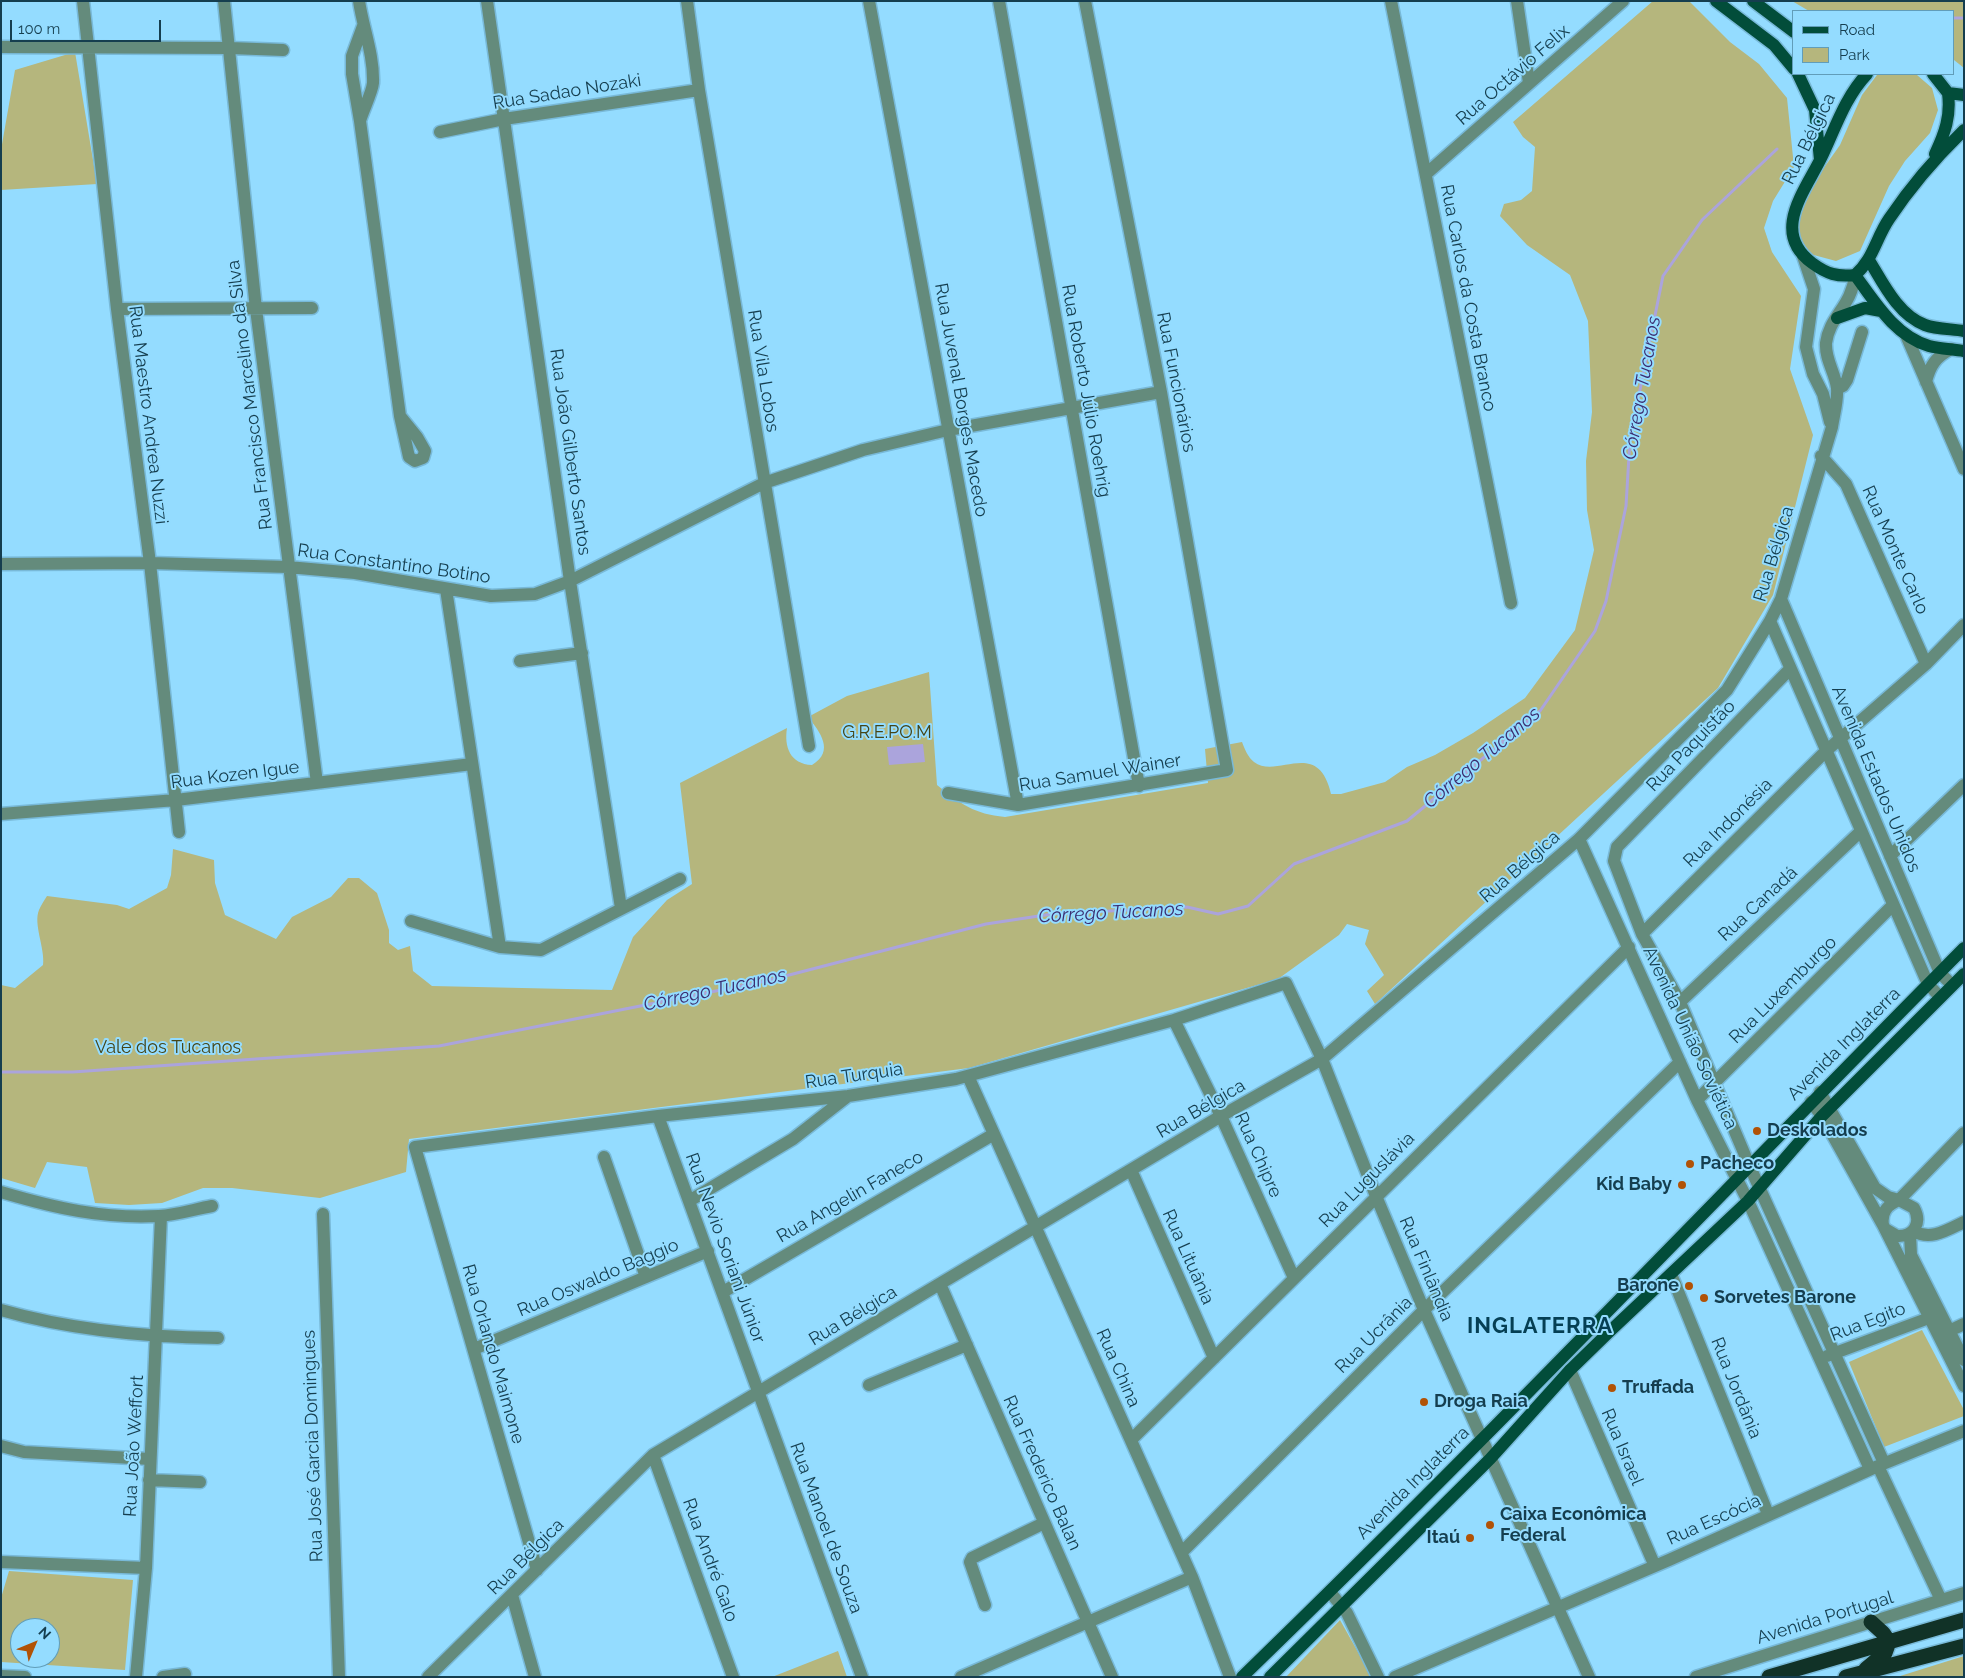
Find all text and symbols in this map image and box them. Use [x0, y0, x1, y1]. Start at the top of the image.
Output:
scale bar [12, 10, 164, 42]
legend [1792, 10, 1955, 75]
text: 100 m [18, 20, 60, 38]
street label: Rua Octávio Felix [1452, 20, 1574, 130]
text: Road [1839, 21, 1875, 39]
text: Park [1839, 46, 1870, 64]
street label: Rua Sadao Nozaki [491, 70, 643, 114]
street label: Rua Bélgica [1778, 90, 1840, 188]
street label: Rua Carlos da Costa Branco [1435, 183, 1501, 413]
street label: Rua Francisco Marcelino da Silva [223, 259, 277, 531]
street label: Rua Juvenal Borges Macedo [930, 281, 992, 519]
street label: Rua Roberto Júlio Roehrig [1057, 283, 1115, 499]
street label: Rua Maestro Andrea Nuzzi [124, 305, 172, 525]
street label: Rua Vila Lobos [743, 308, 783, 434]
street label: Rua Funcionários [1152, 310, 1200, 454]
water label: Córrego Tucanos [1618, 314, 1666, 462]
street label: Rua João Gilberto Santos [545, 347, 595, 557]
street label: Rua Monte Carlo [1857, 482, 1933, 618]
street label: Rua Bélgica [1749, 504, 1799, 604]
street label: Rua Constantino Botino [296, 540, 492, 588]
street label: Avenida Estados Unidos [1827, 682, 1925, 876]
street label: Rua Paquistão [1642, 696, 1740, 796]
water label: Córrego Tucanos [1419, 703, 1545, 813]
park label: G.R.E.PO.M [842, 722, 932, 744]
street label: Rua Samuel Wainer [1017, 750, 1183, 796]
street label: Rua Kozen Igue [170, 756, 300, 794]
street label: Rua Indonésia [1679, 774, 1777, 872]
street label: Rua Bélgica [1476, 826, 1564, 908]
street label: Rua Canadá [1714, 862, 1802, 946]
water label: Córrego Tucanos [1038, 898, 1184, 928]
street label: Rua Luxemburgo [1725, 932, 1841, 1048]
street label: Avenida União Soviética [1638, 943, 1742, 1133]
water label: Córrego Tucanos [642, 964, 788, 1016]
street label: Avenida Inglaterra [1783, 983, 1905, 1105]
park label: Vale dos Tucanos [95, 1037, 241, 1059]
street label: Rua Turquia [804, 1058, 904, 1094]
street label: Rua Bélgica [1153, 1075, 1249, 1143]
street label: Rua Chipre [1230, 1109, 1286, 1201]
place label: Deskolados [1767, 1120, 1867, 1142]
marker: Deskolados [1751, 1125, 1763, 1137]
street label: Rua Luguslávia [1315, 1128, 1419, 1232]
street label: Rua Angelin Faneco [773, 1146, 927, 1248]
street label: Rua Nevio Soriani Júnior [680, 1150, 770, 1346]
place label: Pacheco [1700, 1153, 1774, 1175]
marker: Pacheco [1684, 1158, 1696, 1170]
place label: Kid Baby [1596, 1174, 1672, 1196]
marker: Kid Baby [1676, 1179, 1688, 1191]
street label: Rua Lituânia [1157, 1206, 1219, 1308]
street label: Rua Finlândia [1394, 1213, 1458, 1325]
street label: Rua Oswaldo Baggio [514, 1234, 682, 1322]
street label: Rua Orlando Maimone [457, 1262, 529, 1446]
place label: Barone [1617, 1275, 1679, 1297]
marker: Barone [1683, 1280, 1695, 1292]
street label: Rua Bélgica [805, 1281, 901, 1351]
place label: Sorvetes Barone [1714, 1287, 1856, 1309]
street label: Rua Ucrânia [1331, 1292, 1417, 1378]
marker: Sorvetes Barone [1698, 1292, 1710, 1304]
street label: Rua Egito [1827, 1298, 1909, 1346]
district label: INGLATERRA [1466, 1313, 1614, 1339]
street label: Rua China [1091, 1325, 1145, 1411]
street label: Rua José Garcia Domingues [298, 1330, 328, 1562]
street label: Rua Jordânia [1706, 1334, 1766, 1442]
street label: Rua João Weffort [119, 1374, 149, 1518]
place label: Truffada [1622, 1377, 1694, 1399]
marker: Truffada [1606, 1382, 1618, 1394]
place label: Droga Raia [1434, 1391, 1528, 1413]
street label: Rua Frederico Balan [998, 1392, 1086, 1554]
marker: Droga Raia [1418, 1396, 1430, 1408]
street label: Rua Israel [1596, 1405, 1648, 1489]
street label: Avenida Inglaterra [1352, 1422, 1474, 1544]
street label: Rua Manoel de Souza [785, 1439, 867, 1617]
street label: Rua Escócia [1664, 1490, 1764, 1550]
street label: Rua André Galo [678, 1495, 742, 1625]
place label: Caixa Econômica Federal [1500, 1504, 1647, 1546]
street label: Rua Bélgica [483, 1514, 569, 1600]
marker: Caixa Econômica Federal [1484, 1519, 1496, 1531]
place label: Itaú [1427, 1527, 1460, 1549]
marker: Itaú [1464, 1532, 1476, 1544]
street label: Avenida Portugal [1754, 1587, 1896, 1649]
north arrow [10, 1618, 60, 1668]
text: N [35, 1624, 54, 1643]

